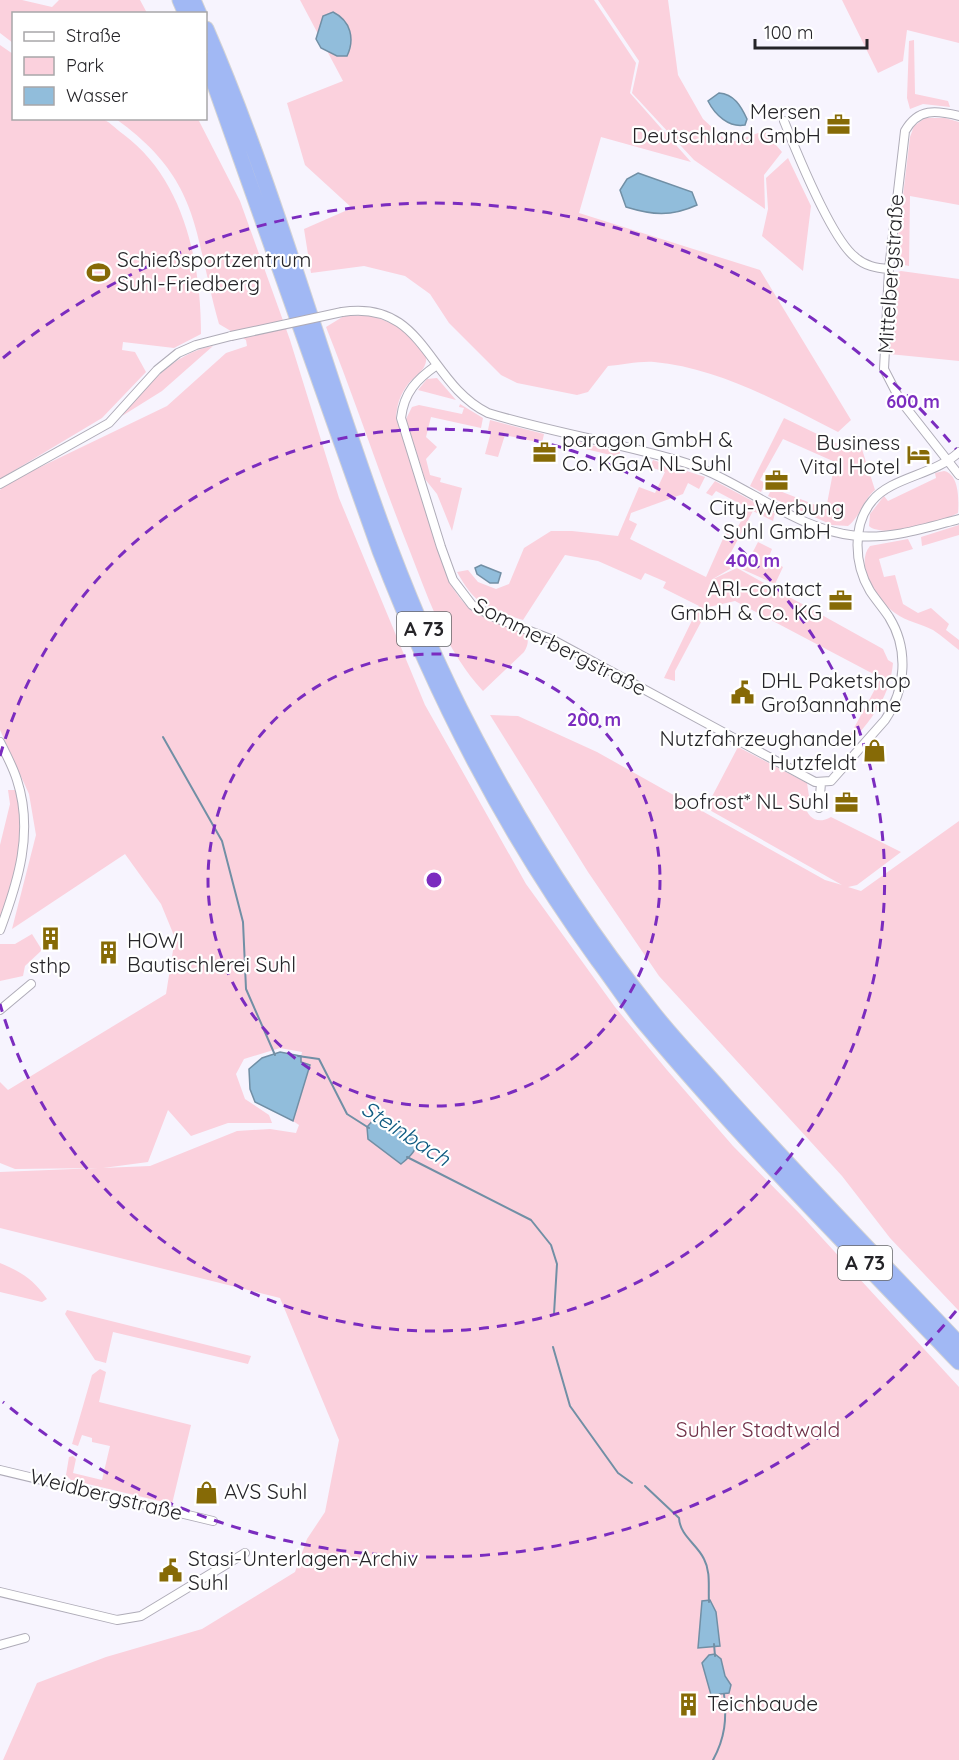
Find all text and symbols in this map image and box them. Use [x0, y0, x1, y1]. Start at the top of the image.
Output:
legend [12, 12, 207, 120]
scale bar [755, 12, 868, 50]
text: 100 m [764, 21, 813, 44]
text: Straße [66, 24, 121, 47]
text: Park [66, 54, 104, 77]
text: Wasser [66, 84, 128, 107]
place label: Mersen Deutschland GmbH [632, 98, 821, 148]
office icon: Mersen Deutschland GmbH [826, 111, 852, 137]
street label: Mittelbergstraße [871, 193, 909, 355]
place label: Schießsportzentrum Suhl-Friedberg [117, 246, 311, 296]
sports icon: Schießsportzentrum Suhl-Friedberg [86, 259, 112, 285]
text: 600 m [886, 390, 940, 413]
place label: paragon GmbH & Co. KGaA NL Suhl [562, 426, 733, 476]
place label: Business Vital Hotel [800, 429, 900, 479]
office icon: paragon GmbH & Co. KGaA NL Suhl [531, 439, 557, 465]
hotel icon: Business Vital Hotel [905, 442, 931, 468]
office icon: City-Werbung Suhl GmbH [764, 467, 790, 493]
place label: City-Werbung Suhl GmbH [709, 494, 845, 544]
text: 400 m [726, 549, 780, 572]
place label: ARI-contact GmbH & Co. KG [671, 575, 822, 625]
office icon: ARI-contact GmbH & Co. KG [827, 588, 853, 614]
street label: Sommerbergstraße [470, 591, 651, 701]
road number: A 73 [397, 612, 451, 646]
place label: DHL Paketshop Großannahme [761, 667, 911, 717]
public building icon: DHL Paketshop Großannahme [730, 680, 756, 706]
text: 200 m [567, 708, 621, 731]
place label: Nutzfahrzeughandel Hutzfeldt [660, 725, 857, 775]
shop icon: Nutzfahrzeughandel Hutzfeldt [862, 738, 888, 764]
place label: bofrost* NL Suhl [674, 788, 829, 814]
office icon: bofrost* NL Suhl [834, 789, 860, 815]
centre of rings [424, 870, 444, 890]
building icon: sthp [37, 925, 63, 951]
place label: HOWI Bautischlerei Suhl [127, 927, 296, 977]
building icon: HOWI Bautischlerei Suhl [96, 940, 122, 966]
place label: sthp [29, 952, 71, 978]
water label: Steinbach [356, 1094, 456, 1172]
road number: A 73 [838, 1246, 892, 1280]
park label: Suhler Stadtwald [676, 1416, 840, 1442]
street label: Weidbergstraße [27, 1462, 185, 1526]
place label: AVS Suhl [224, 1478, 307, 1504]
shop icon: AVS Suhl [193, 1479, 219, 1505]
place label: Stasi-Unterlagen-Archiv Suhl [188, 1545, 418, 1595]
public building icon: Stasi-Unterlagen-Archiv Suhl [157, 1558, 183, 1584]
place label: Teichbaude [707, 1690, 818, 1716]
building icon: Teichbaude [676, 1691, 702, 1717]

